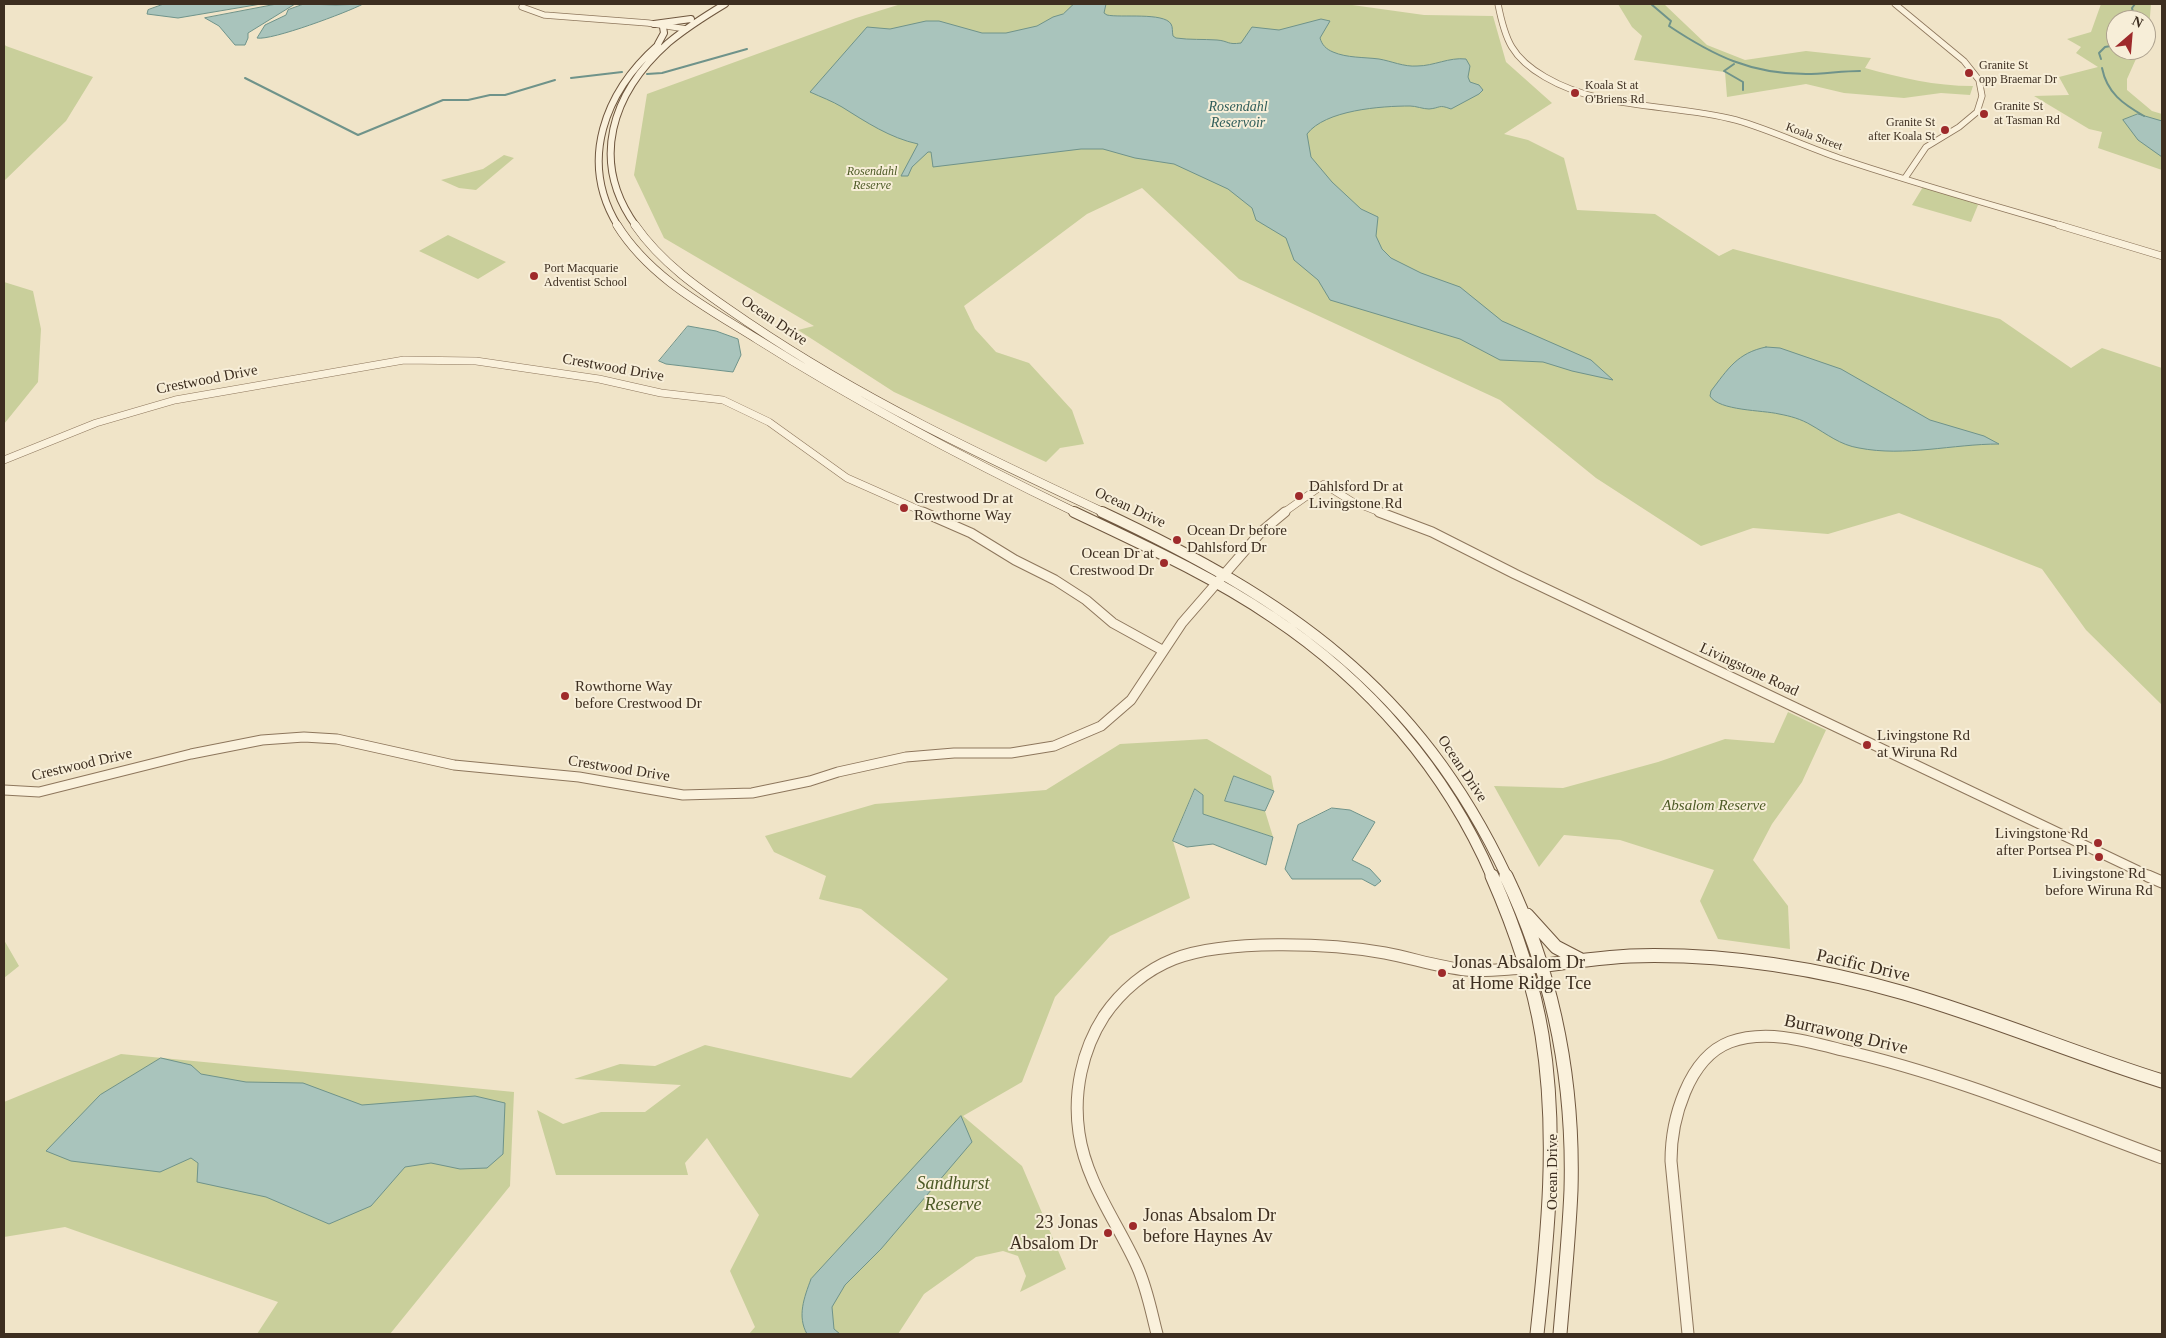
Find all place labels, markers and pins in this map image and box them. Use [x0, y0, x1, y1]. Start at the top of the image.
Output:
place label: Granite St opp Braemar Dr [1979, 59, 2057, 87]
marker: Granite St opp Braemar Dr [1963, 67, 1975, 79]
place label: Koala St at O'Briens Rd [1585, 79, 1644, 107]
marker: Koala St at O'Briens Rd [1569, 87, 1581, 99]
place label: Granite St at Tasman Rd [1994, 100, 2060, 128]
marker: Granite St at Tasman Rd [1978, 108, 1990, 120]
place label: Granite St after Koala St [1868, 116, 1935, 144]
marker: Granite St after Koala St [1939, 124, 1951, 136]
place label: Port Macquarie Adventist School [544, 262, 627, 290]
marker: Port Macquarie Adventist School [528, 270, 540, 282]
place label: Dahlsford Dr at Livingstone Rd [1309, 478, 1403, 513]
place label: Crestwood Dr at Rowthorne Way [914, 490, 1013, 525]
marker: Dahlsford Dr at Livingstone Rd [1293, 490, 1305, 502]
marker: Crestwood Dr at Rowthorne Way [898, 502, 910, 514]
place label: Ocean Dr before Dahlsford Dr [1187, 522, 1287, 557]
marker: Ocean Dr before Dahlsford Dr [1171, 534, 1183, 546]
place label: Ocean Dr at Crestwood Dr [1069, 545, 1154, 580]
marker: Ocean Dr at Crestwood Dr [1158, 557, 1170, 569]
place label: Rowthorne Way before Crestwood Dr [575, 678, 702, 713]
marker: Rowthorne Way before Crestwood Dr [559, 690, 571, 702]
place label: Livingstone Rd at Wiruna Rd [1877, 727, 1970, 762]
marker: Livingstone Rd at Wiruna Rd [1861, 739, 1873, 751]
place label: Livingstone Rd after Portsea Pl [1995, 825, 2088, 860]
marker: Livingstone Rd after Portsea Pl [2092, 837, 2104, 849]
marker: Livingstone Rd before Wiruna Rd [2093, 851, 2105, 863]
place label: Livingstone Rd before Wiruna Rd [2045, 865, 2153, 900]
place label: Jonas Absalom Dr at Home Ridge Tce [1452, 952, 1591, 994]
marker: Jonas Absalom Dr at Home Ridge Tce [1436, 967, 1448, 979]
place label: Jonas Absalom Dr before Haynes Av [1143, 1205, 1276, 1248]
place label: 23 Jonas Absalom Dr [1010, 1212, 1098, 1254]
marker: Jonas Absalom Dr before Haynes Av [1127, 1220, 1139, 1232]
marker: 23 Jonas Absalom Dr [1102, 1227, 1114, 1239]

